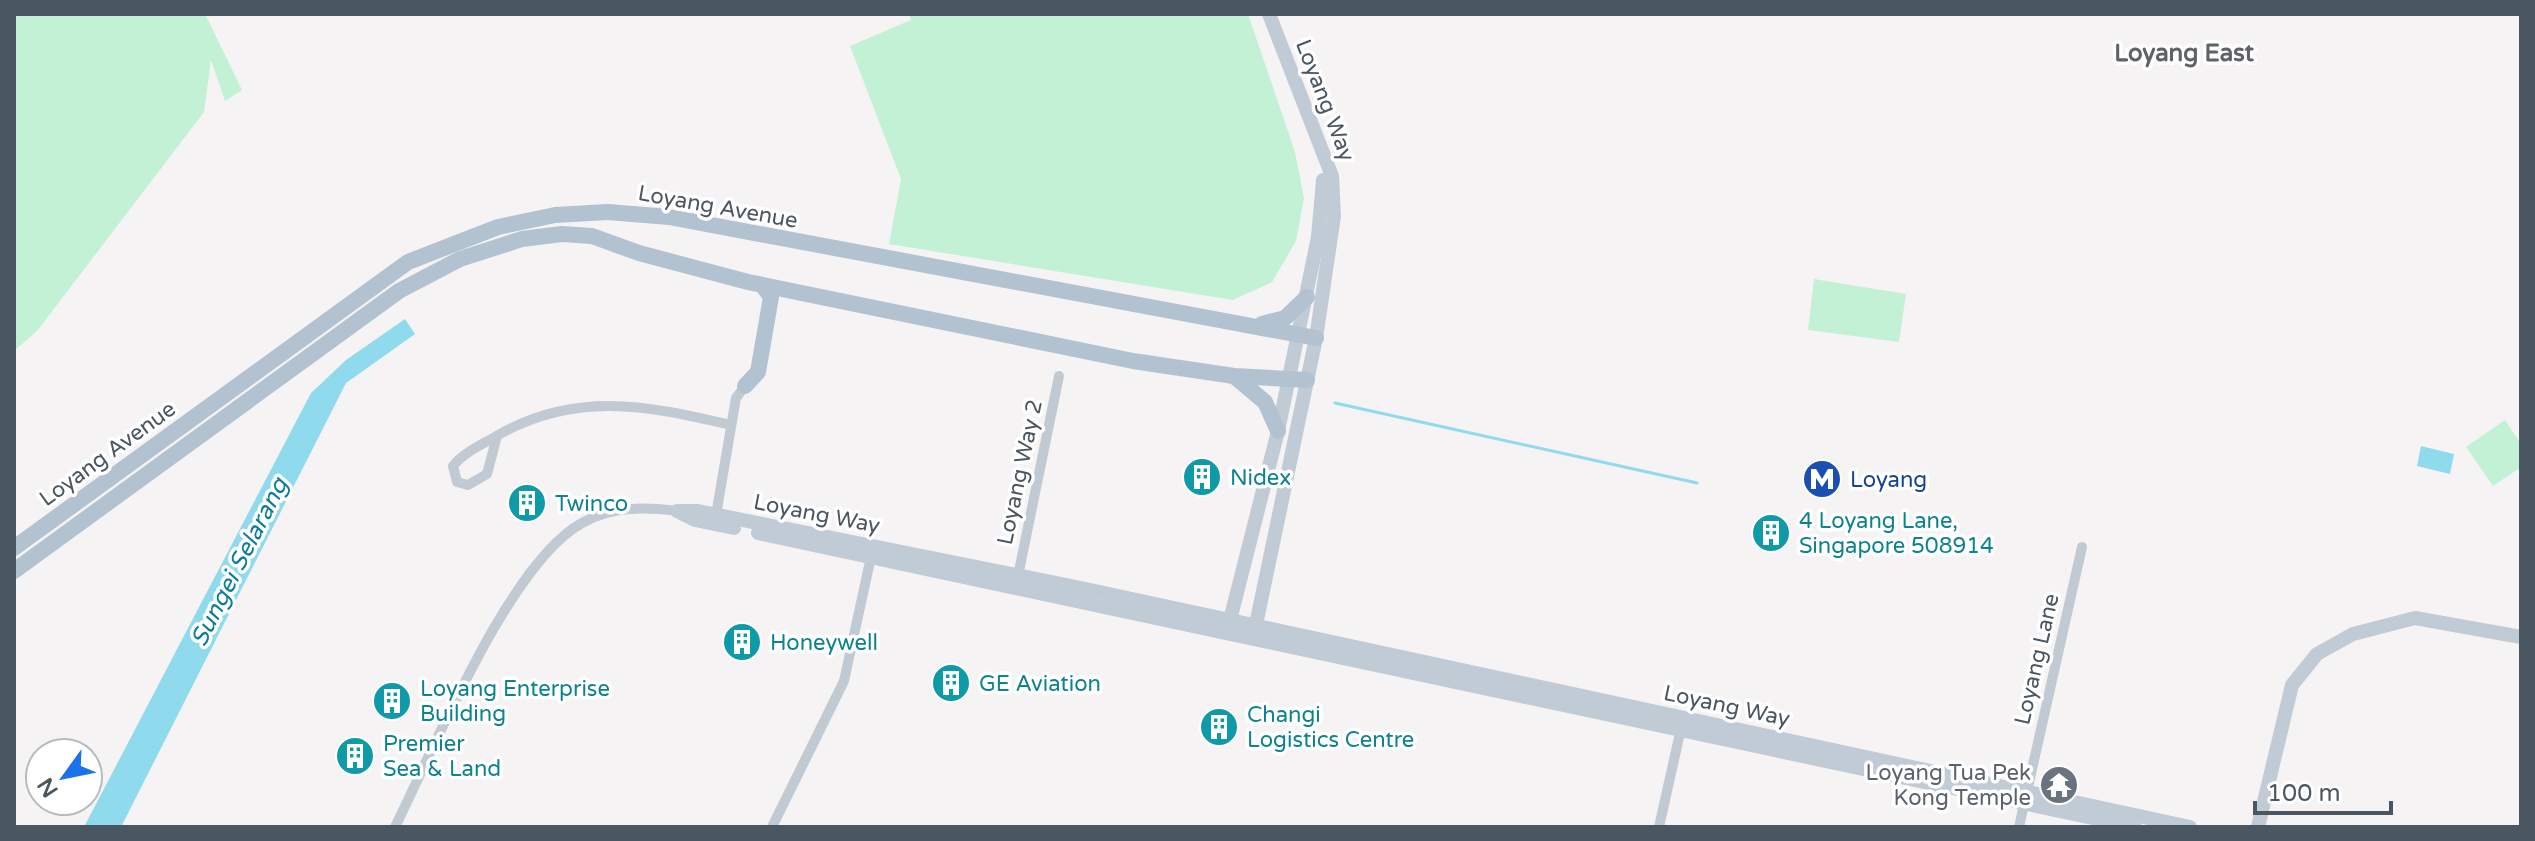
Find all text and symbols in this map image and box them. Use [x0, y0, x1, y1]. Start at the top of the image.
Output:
street label: Loyang Way [1290, 36, 1360, 165]
district label: Loyang East [2114, 39, 2255, 68]
street label: Loyang Avenue [636, 180, 800, 234]
street label: Loyang Avenue [35, 396, 181, 512]
street label: Loyang Way 2 [992, 397, 1048, 547]
building icon: Nidex [1181, 456, 1223, 498]
metro station icon: Loyang [1801, 458, 1843, 500]
place label: Nidex [1230, 465, 1291, 491]
place label: Loyang [1850, 467, 1927, 493]
water label: Sungei Selarang [185, 472, 295, 651]
building icon: Twinco [506, 482, 548, 524]
street label: Loyang Way [751, 489, 882, 539]
place label: Twinco [555, 491, 628, 517]
place label: 4 Loyang Lane, Singapore 508914 [1799, 508, 1994, 559]
building icon: 4 Loyang Lane, Singapore 508914 [1750, 512, 1792, 554]
street label: Loyang Lane [2009, 591, 2065, 727]
building icon: Honeywell [721, 621, 763, 663]
place label: Honeywell [770, 630, 878, 656]
building icon: GE Aviation [930, 662, 972, 704]
place label: GE Aviation [979, 671, 1101, 697]
place label: Loyang Enterprise Building [420, 676, 610, 727]
building icon: Loyang Enterprise Building [371, 680, 413, 722]
street label: Loyang Way [1661, 680, 1792, 732]
place label: Changi Logistics Centre [1247, 702, 1414, 753]
building icon: Changi Logistics Centre [1198, 706, 1240, 748]
place label: Premier Sea & Land [383, 731, 501, 782]
building icon: Premier Sea & Land [334, 735, 376, 777]
north arrow [24, 737, 104, 817]
place label: Loyang Tua Pek Kong Temple [1866, 760, 2031, 811]
temple icon: Loyang Tua Pek Kong Temple [2038, 764, 2080, 806]
scale bar [2255, 765, 2391, 815]
text: N [32, 773, 64, 802]
text: 100 m [2267, 779, 2341, 808]

